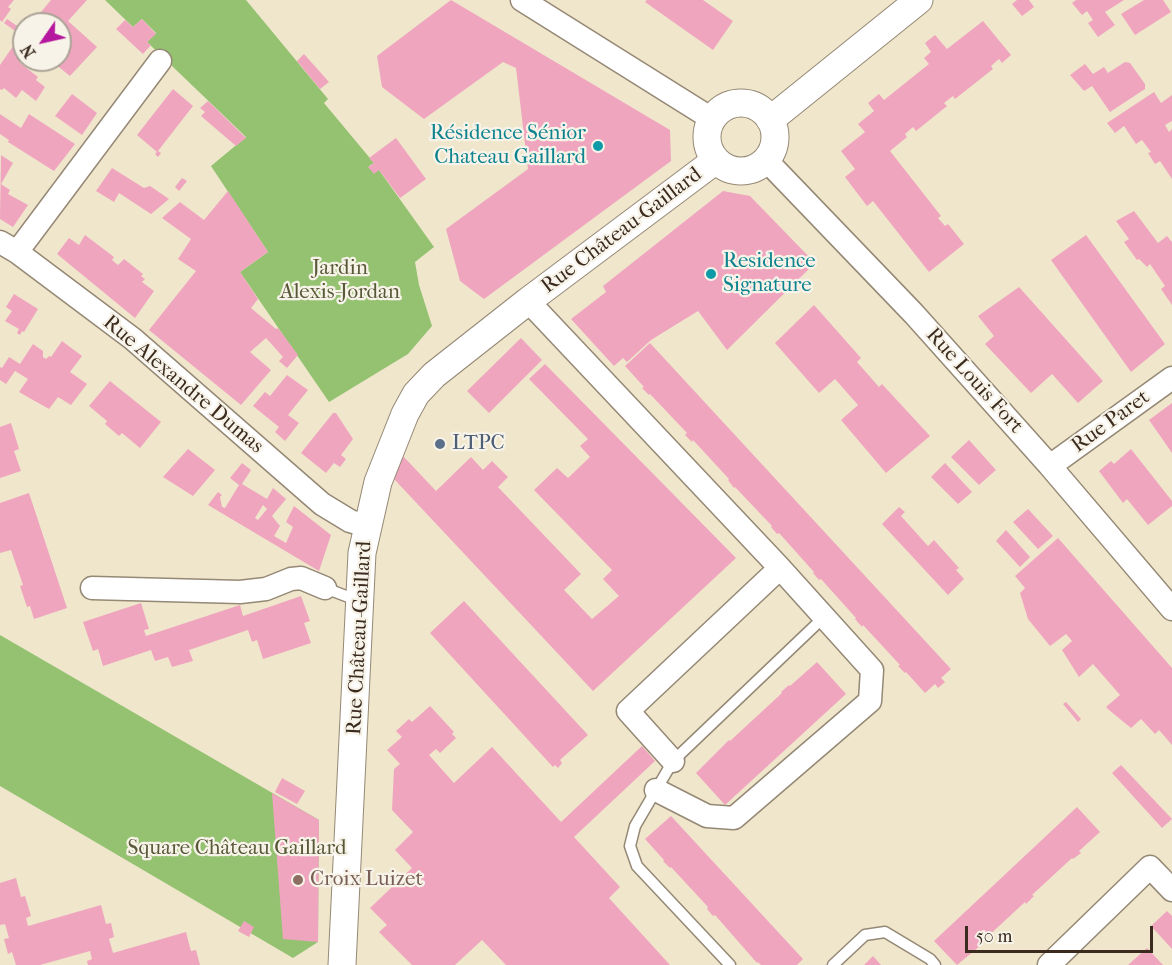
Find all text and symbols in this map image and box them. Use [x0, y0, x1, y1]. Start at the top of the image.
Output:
north arrow [12, 12, 72, 72]
text: N [17, 41, 40, 62]
place label: Résidence Sénior Chateau Gaillard [430, 121, 586, 171]
marker: Résidence Sénior Chateau Gaillard [591, 139, 605, 153]
street label: Rue Château-Gaillard [537, 162, 707, 300]
place label: Residence Signature [723, 249, 816, 299]
park label: Jardin Alexis-Jordan [280, 256, 400, 306]
marker: Residence Signature [704, 267, 718, 281]
street label: Rue Alexandre Dumas [98, 310, 268, 460]
street label: Rue Louis Fort [920, 323, 1028, 439]
street label: Rue Paret [1067, 385, 1155, 459]
place label: LTPC [452, 431, 505, 457]
marker: LTPC [433, 437, 447, 451]
street label: Rue Château-Gaillard [342, 540, 378, 736]
park label: Square Château Gaillard [128, 836, 346, 862]
place label: Croix Luizet [310, 867, 423, 893]
marker: Croix Luizet [291, 873, 305, 887]
scale bar [968, 914, 1156, 952]
text: 50 m [976, 926, 1012, 947]

